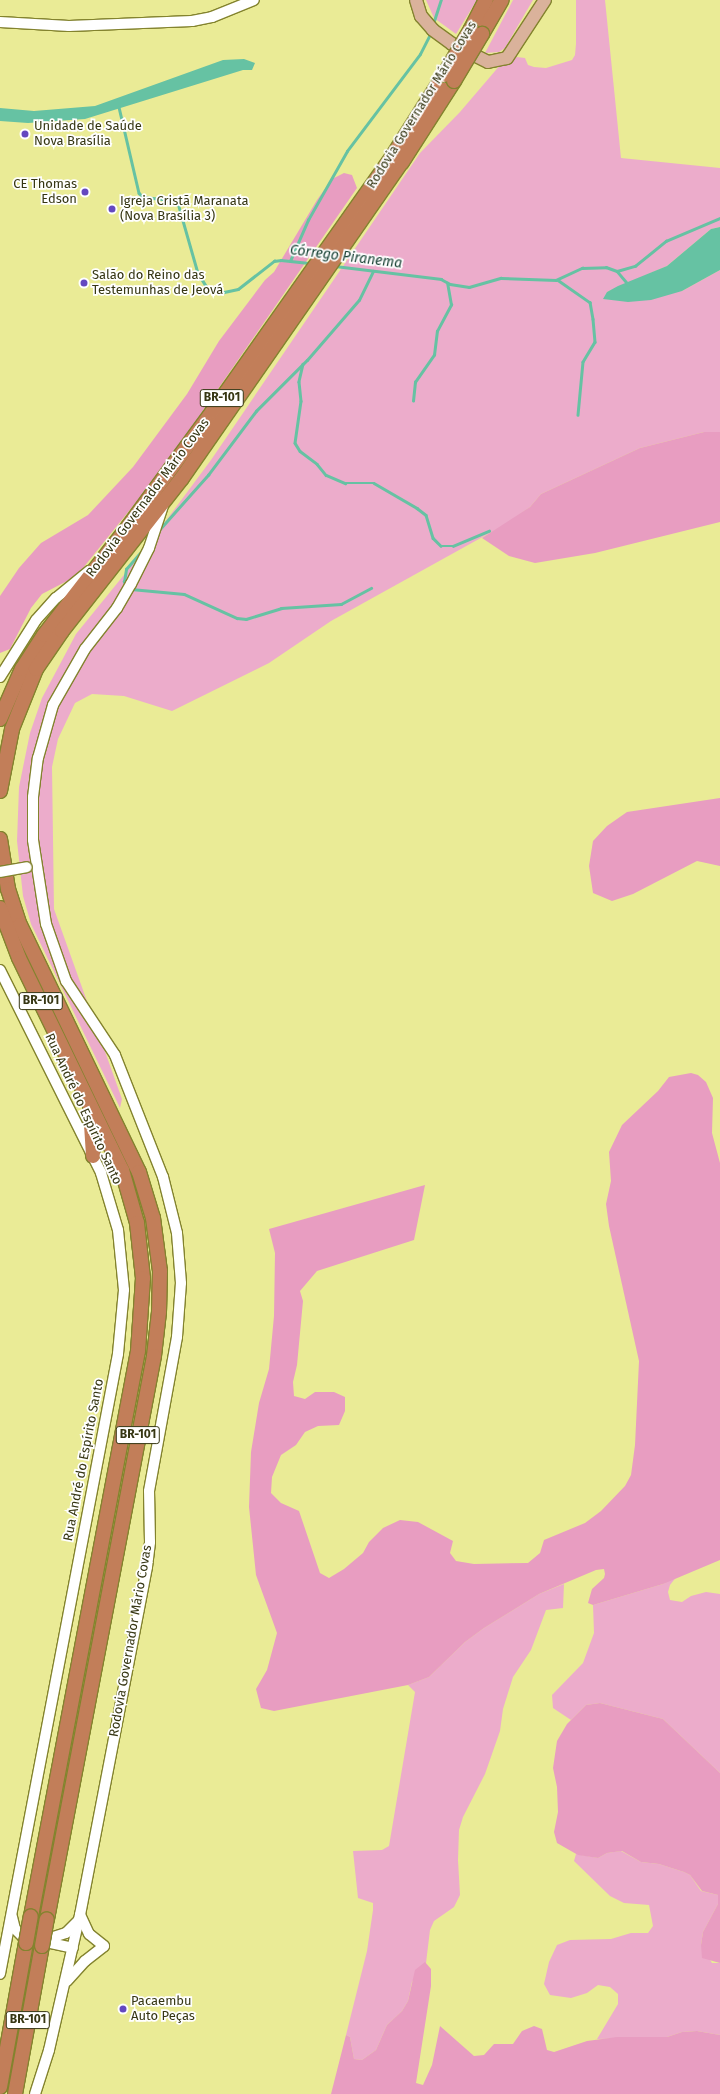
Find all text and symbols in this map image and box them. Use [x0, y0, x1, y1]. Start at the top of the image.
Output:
street label: Rodovia Governador Mário Covas [364, 18, 480, 192]
place label: Unidade de Saúde Nova Brasília [34, 119, 142, 150]
marker: Unidade de Saúde Nova Brasília [19, 128, 31, 140]
place label: CE Thomas Edson [13, 177, 77, 208]
marker: CE Thomas Edson [80, 187, 90, 197]
place label: Igreja Cristã Maranata (Nova Brasília 3) [120, 194, 249, 225]
marker: Igreja Cristã Maranata (Nova Brasília 3) [107, 204, 117, 214]
water label: Córrego Piranema [289, 242, 403, 272]
place label: Salão do Reino das Testemunhas de Jeová [92, 268, 223, 299]
marker: Salão do Reino das Testemunhas de Jeová [79, 278, 89, 288]
road number: BR-101 [199, 388, 245, 408]
street label: Rodovia Governador Mário Covas [83, 416, 213, 580]
road number: BR-101 [18, 991, 64, 1011]
street label: Rua André do Espírito Santo [41, 1031, 125, 1187]
street label: Rua André do Espírito Santo [61, 1377, 107, 1543]
road number: BR-101 [115, 1425, 161, 1445]
street label: Rodovia Governador Mário Covas [106, 1544, 156, 1738]
place label: Pacaembu Auto Peças [131, 1994, 195, 2025]
marker: Pacaembu Auto Peças [118, 2004, 128, 2014]
road number: BR-101 [5, 2010, 51, 2030]

